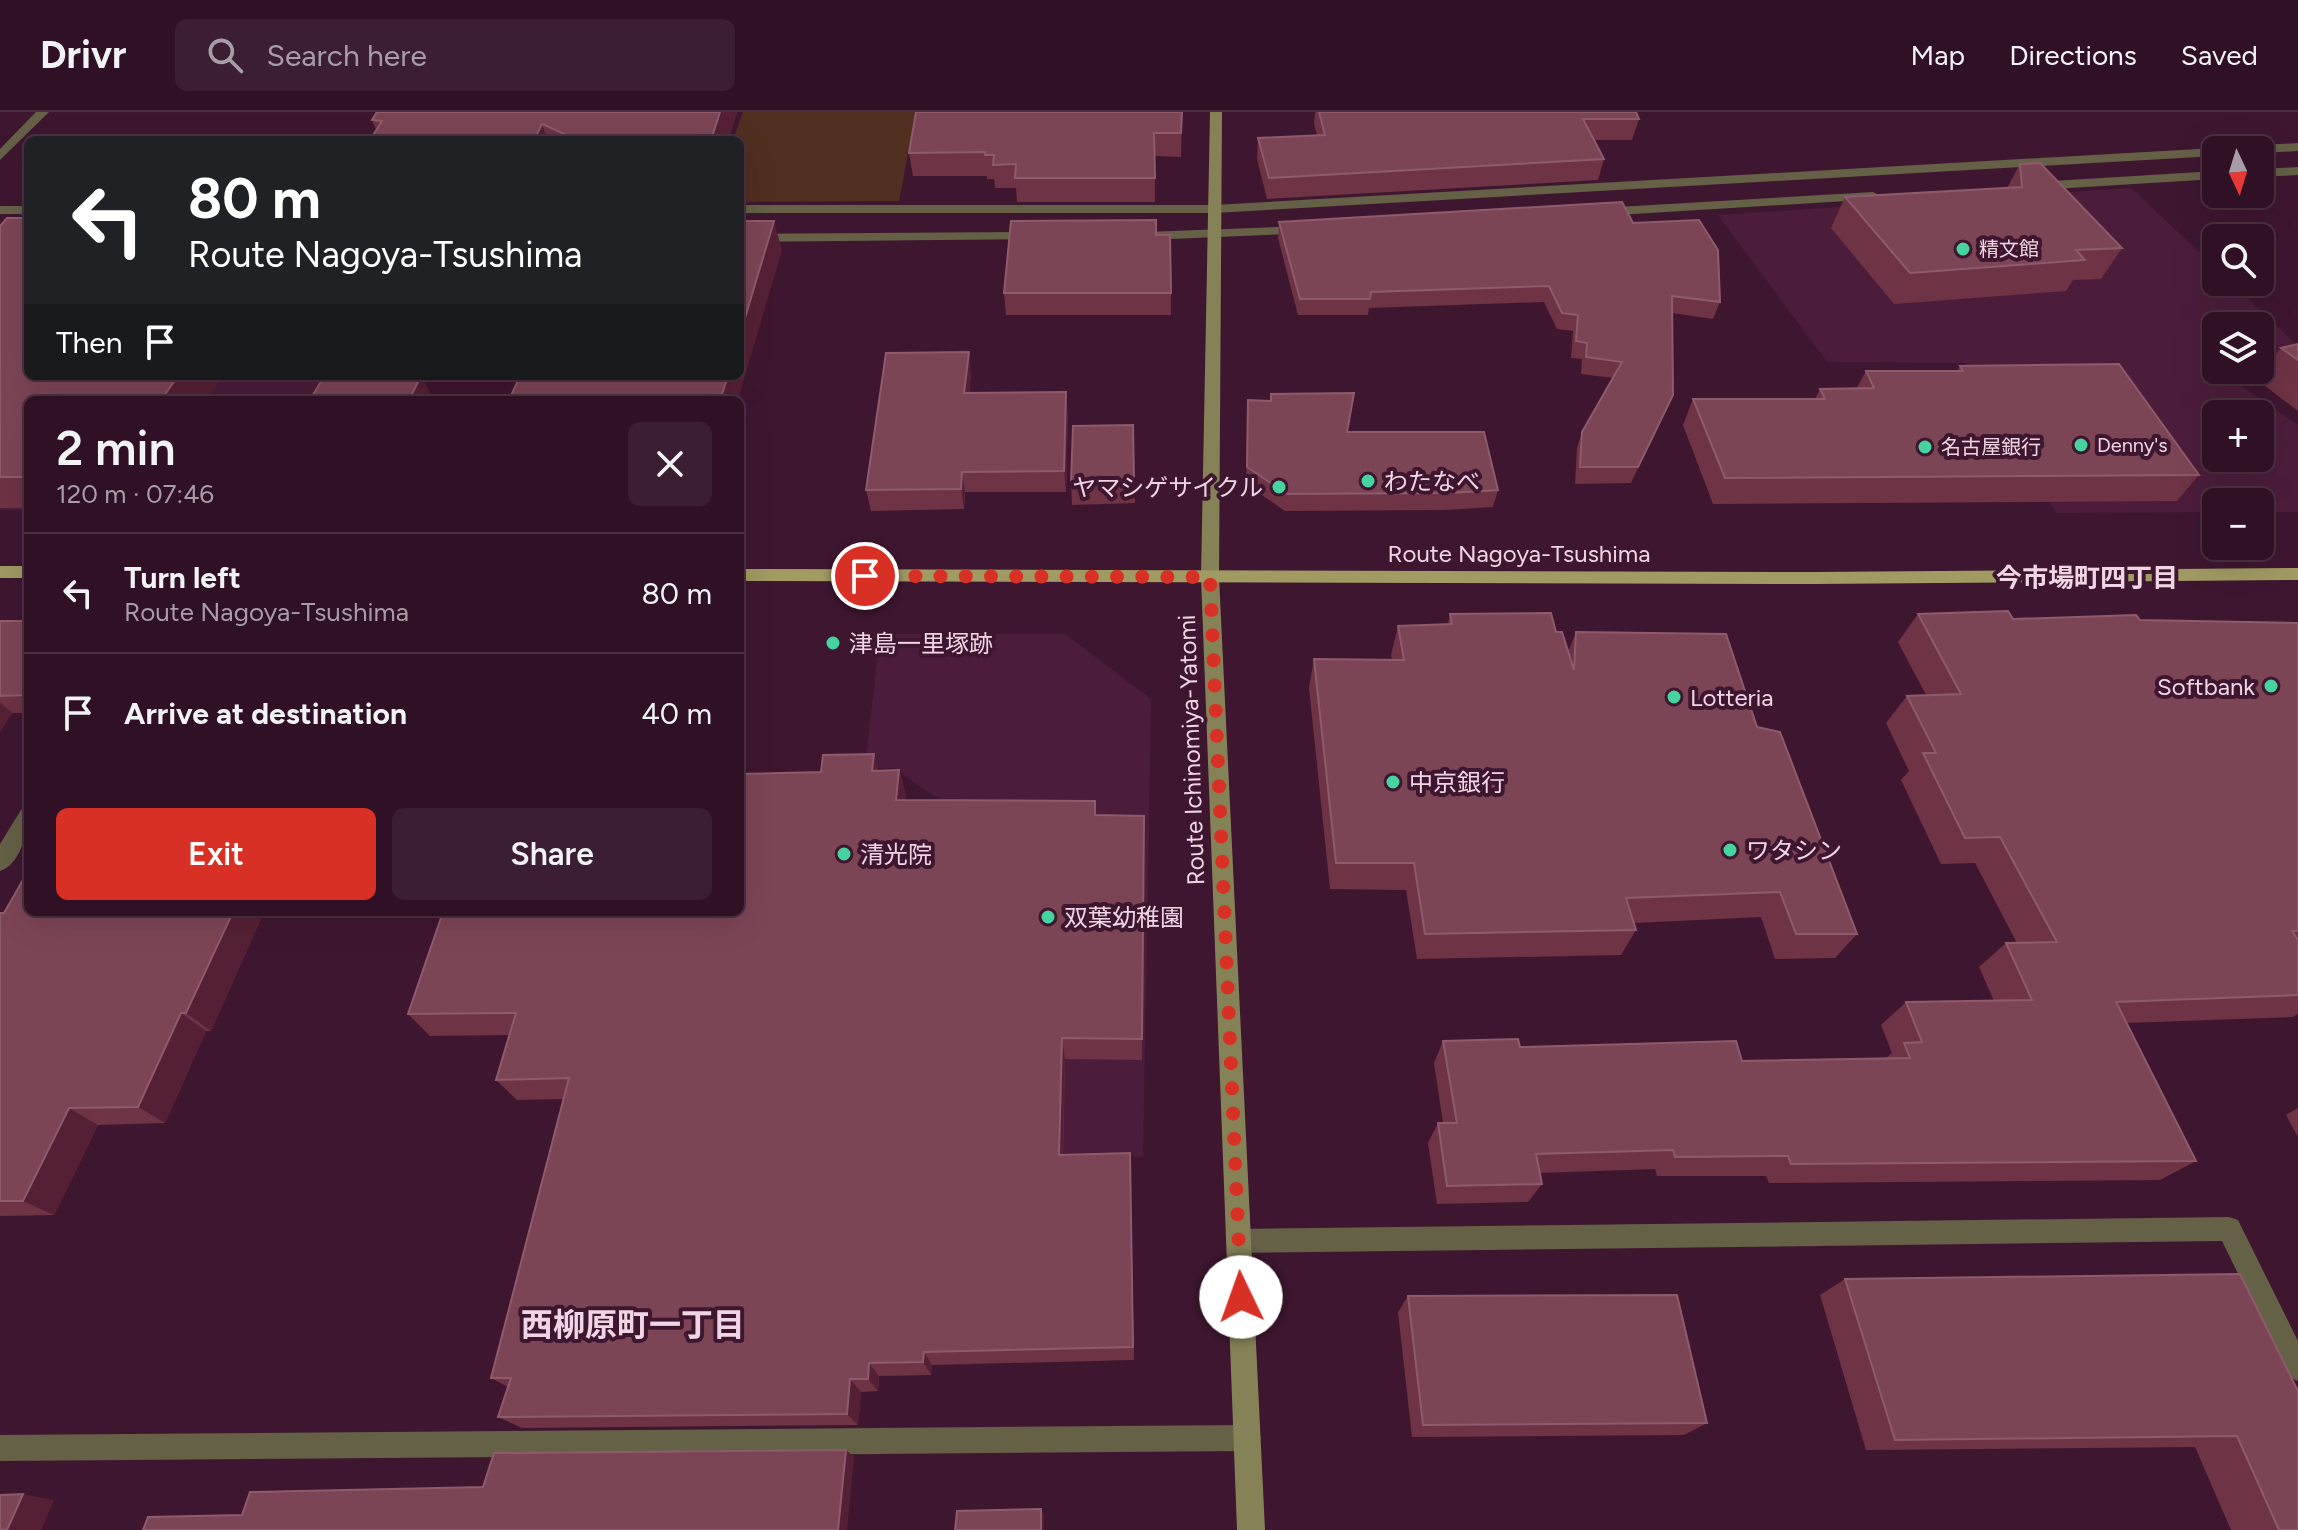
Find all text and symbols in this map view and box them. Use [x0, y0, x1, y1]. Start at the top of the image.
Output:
search box [175, 19, 735, 91]
text: Drivr [40, 32, 127, 78]
icon: search [203, 33, 247, 77]
text: Search here [267, 37, 427, 74]
text: Map [1911, 38, 1965, 72]
text: Directions [2009, 38, 2137, 72]
text: Saved [2181, 38, 2258, 72]
north arrow [2202, 136, 2274, 208]
map controls [2202, 136, 2274, 560]
text: 80 m [188, 165, 321, 232]
icon: left [56, 168, 160, 272]
button: search [2202, 224, 2274, 296]
text: Route Nagoya-Tsushima [188, 233, 582, 276]
place label: 精文館 [1979, 237, 2039, 261]
marker: 精文館 [1954, 240, 1972, 258]
button: layers [2202, 312, 2274, 384]
icon: arrive [138, 320, 182, 364]
text: Then [56, 324, 122, 361]
button: + [2202, 400, 2274, 472]
text: 2 min [56, 419, 176, 477]
button: close [628, 422, 712, 506]
place label: Denny's [2097, 433, 2168, 457]
place label: 名古屋銀行 [1941, 435, 2041, 459]
marker: Denny's [2072, 436, 2090, 454]
marker: 名古屋銀行 [1916, 438, 1934, 456]
place label: わたなべ [1384, 467, 1480, 496]
marker: わたなべ [1359, 472, 1377, 490]
place label: ヤマシゲサイクル [1072, 473, 1263, 502]
text: 120 m · 07:46 [56, 478, 214, 510]
marker: ヤマシゲサイクル [1270, 478, 1288, 496]
button: − [2202, 488, 2274, 560]
street label: Route Nagoya-Tsushima [1388, 539, 1651, 568]
pin [831, 542, 899, 610]
icon: arrive [843, 554, 887, 598]
text: Turn left [124, 559, 241, 596]
district label: 今市場町四丁目 [1996, 562, 2178, 594]
icon: left [56, 571, 100, 615]
text: 80 m [641, 575, 712, 612]
text: Route Nagoya-Tsushima [124, 596, 409, 628]
street label: Route Ichinomiya-Yatomi [1172, 614, 1210, 886]
place label: 津島一里塚跡 [849, 629, 993, 658]
marker: 津島一里塚跡 [824, 634, 842, 652]
place label: Softbank [2157, 672, 2255, 701]
marker: Softbank [2262, 677, 2280, 695]
place label: Lotteria [1690, 683, 1774, 712]
marker: Lotteria [1665, 688, 1683, 706]
icon: arrive [56, 691, 100, 735]
text: Arrive at destination [124, 695, 407, 732]
text: 40 m [641, 695, 712, 732]
place label: 中京銀行 [1409, 768, 1505, 797]
marker: 中京銀行 [1384, 773, 1402, 791]
button: Exit [56, 808, 376, 900]
button: Share [392, 808, 712, 900]
place label: ワタシン [1746, 836, 1842, 865]
place label: 清光院 [860, 840, 932, 869]
marker: ワタシン [1721, 841, 1739, 859]
marker: 清光院 [835, 845, 853, 863]
place label: 双葉幼稚園 [1064, 903, 1184, 932]
marker: 双葉幼稚園 [1039, 908, 1057, 926]
position arrow [1199, 1255, 1283, 1339]
district label: 西柳原町一丁目 [521, 1306, 745, 1344]

